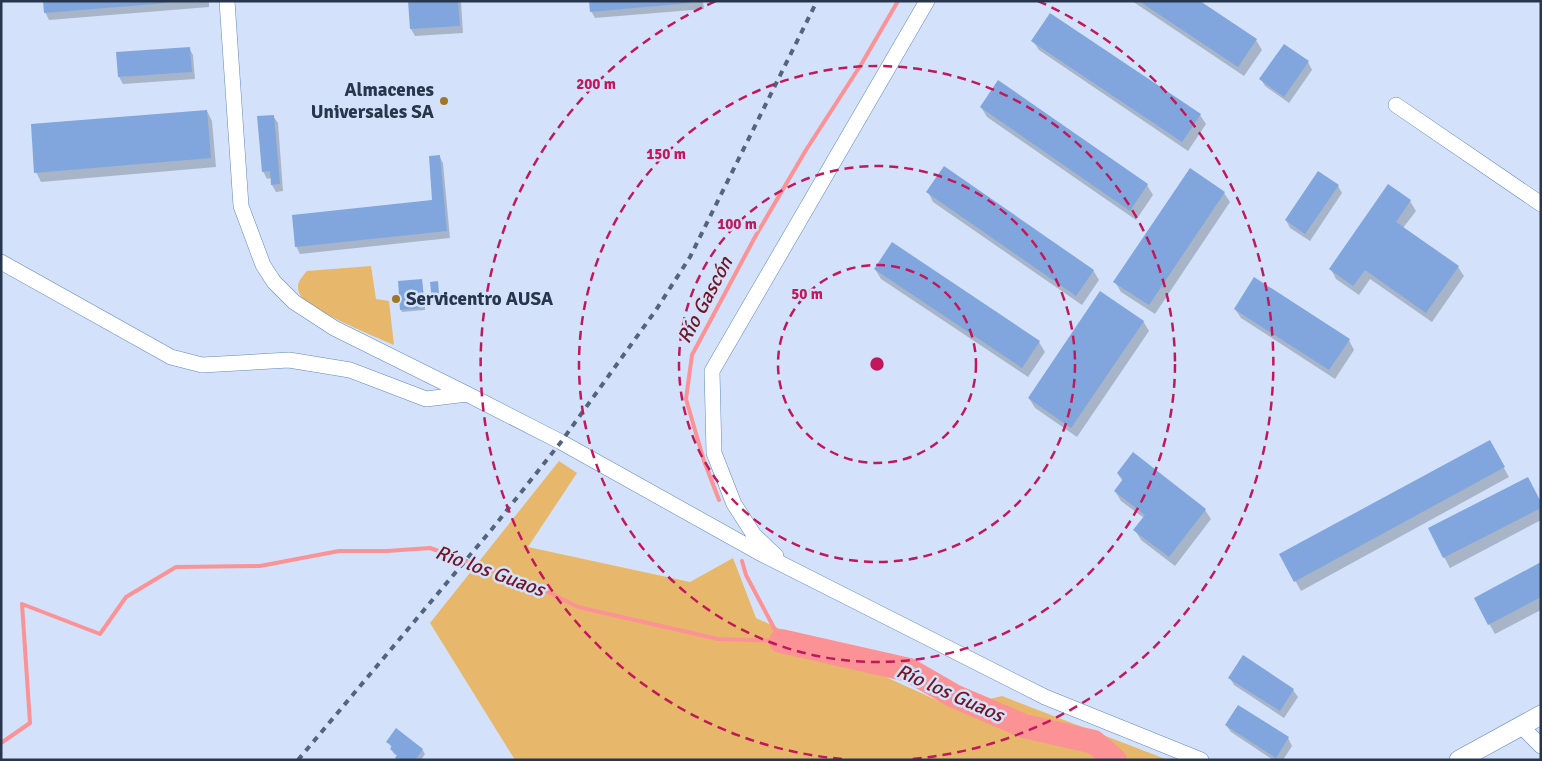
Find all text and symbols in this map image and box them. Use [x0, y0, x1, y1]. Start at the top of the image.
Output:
text: 200 m [576, 75, 616, 93]
place label: Almacenes Universales SA [311, 78, 434, 124]
marker: Almacenes Universales SA [438, 95, 450, 107]
text: 150 m [646, 145, 686, 163]
text: 100 m [717, 215, 757, 233]
water label: Río Gascón [672, 251, 739, 348]
text: 50 m [791, 285, 823, 303]
place label: Servicentro AUSA [406, 287, 553, 311]
marker: Servicentro AUSA [390, 293, 402, 305]
centre of rings [868, 355, 886, 373]
water label: Río los Guaos [432, 540, 550, 603]
water label: Río los Guaos [893, 658, 1009, 729]

